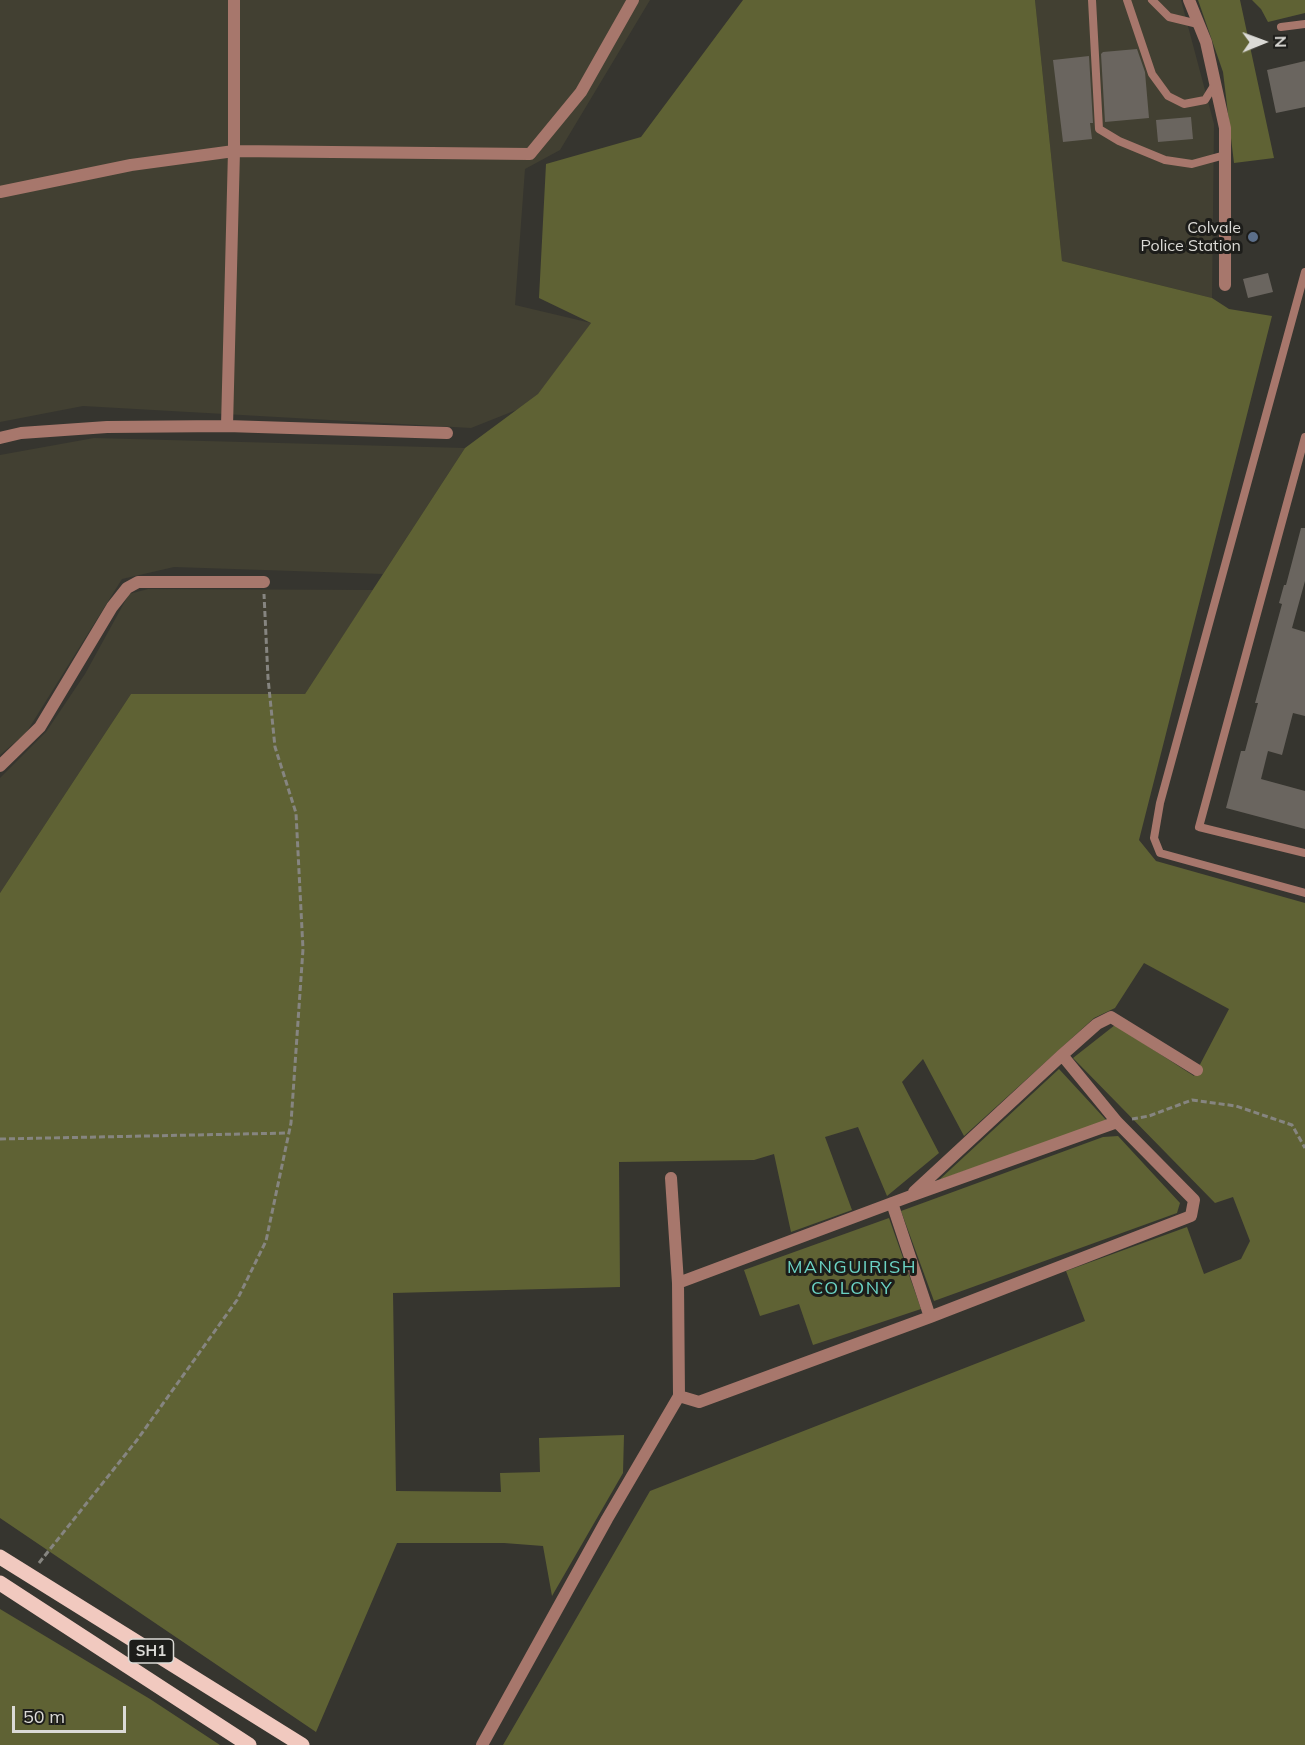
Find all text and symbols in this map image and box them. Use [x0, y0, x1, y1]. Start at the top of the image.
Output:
north arrow [1233, 12, 1293, 72]
text: N [1271, 35, 1291, 48]
place label: Colvale Police Station [1140, 218, 1241, 256]
marker: Colvale Police Station [1246, 230, 1260, 244]
district label: MANGUIRISH COLONY [787, 1257, 917, 1300]
road number: SH1 [128, 1639, 174, 1663]
scale bar [15, 1694, 129, 1732]
text: 50 m [23, 1705, 65, 1728]

